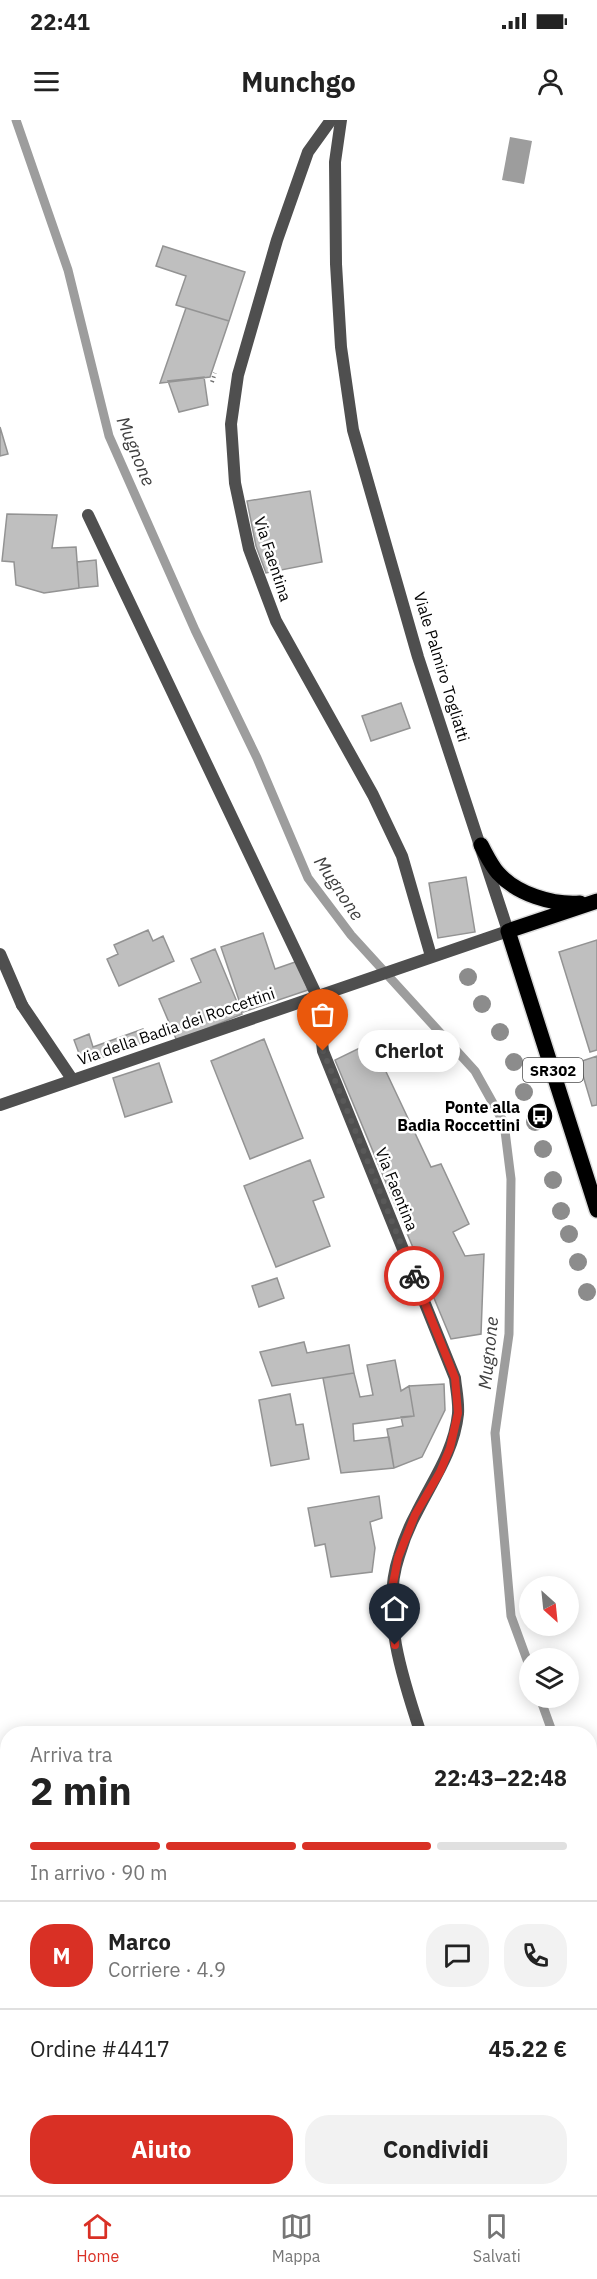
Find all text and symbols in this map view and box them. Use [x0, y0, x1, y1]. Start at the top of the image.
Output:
text: 22:41 [30, 7, 90, 36]
text: Munchgo [241, 64, 356, 99]
icon: menu [30, 65, 63, 98]
icon: person [534, 65, 567, 98]
water label: Mugnone [112, 413, 160, 489]
street label: Via Faentina [250, 514, 296, 604]
street label: Viale Palmiro Togliatti [410, 590, 474, 744]
water label: Mugnone [309, 851, 369, 925]
street label: Via della Badia dei Roccettini [75, 983, 277, 1069]
pin [297, 989, 348, 1051]
icon: bag [306, 998, 339, 1031]
callout: Cherlot [359, 1030, 461, 1072]
text: Cherlot [374, 1037, 444, 1064]
road number: SR302 [523, 1058, 583, 1082]
place label: Ponte alla Badia Roccettini [397, 1097, 520, 1135]
bus stop icon: Ponte alla Badia Roccettini [525, 1101, 555, 1131]
street label: Via Faentina [371, 1144, 423, 1234]
courier [384, 1246, 444, 1306]
icon: bike [398, 1260, 431, 1293]
water label: Mugnone [473, 1316, 503, 1390]
north arrow [519, 1576, 579, 1636]
map controls [519, 1576, 579, 1708]
pin [369, 1583, 420, 1645]
icon: home [378, 1592, 411, 1625]
button: layers [519, 1648, 579, 1708]
text: Arriva tra [30, 1741, 113, 1768]
text: 22:43–22:48 [434, 1763, 567, 1792]
text: 2 min [30, 1765, 132, 1816]
text: In arrivo · 90 m [30, 1859, 167, 1886]
button: chat [426, 1924, 489, 1987]
button: phone [504, 1924, 567, 1987]
text: Marco [108, 1927, 171, 1956]
text: M [52, 1941, 71, 1970]
text: Corriere · 4.9 [108, 1956, 226, 1983]
text: Ordine #4417 [30, 2034, 170, 2063]
text: 45.22 € [488, 2034, 567, 2063]
button: Aiuto [30, 2115, 293, 2184]
button: Condividi [305, 2115, 567, 2184]
tab: Home [76, 2210, 119, 2266]
tab: Mappa [272, 2210, 320, 2266]
tab: Salvati [473, 2210, 521, 2266]

